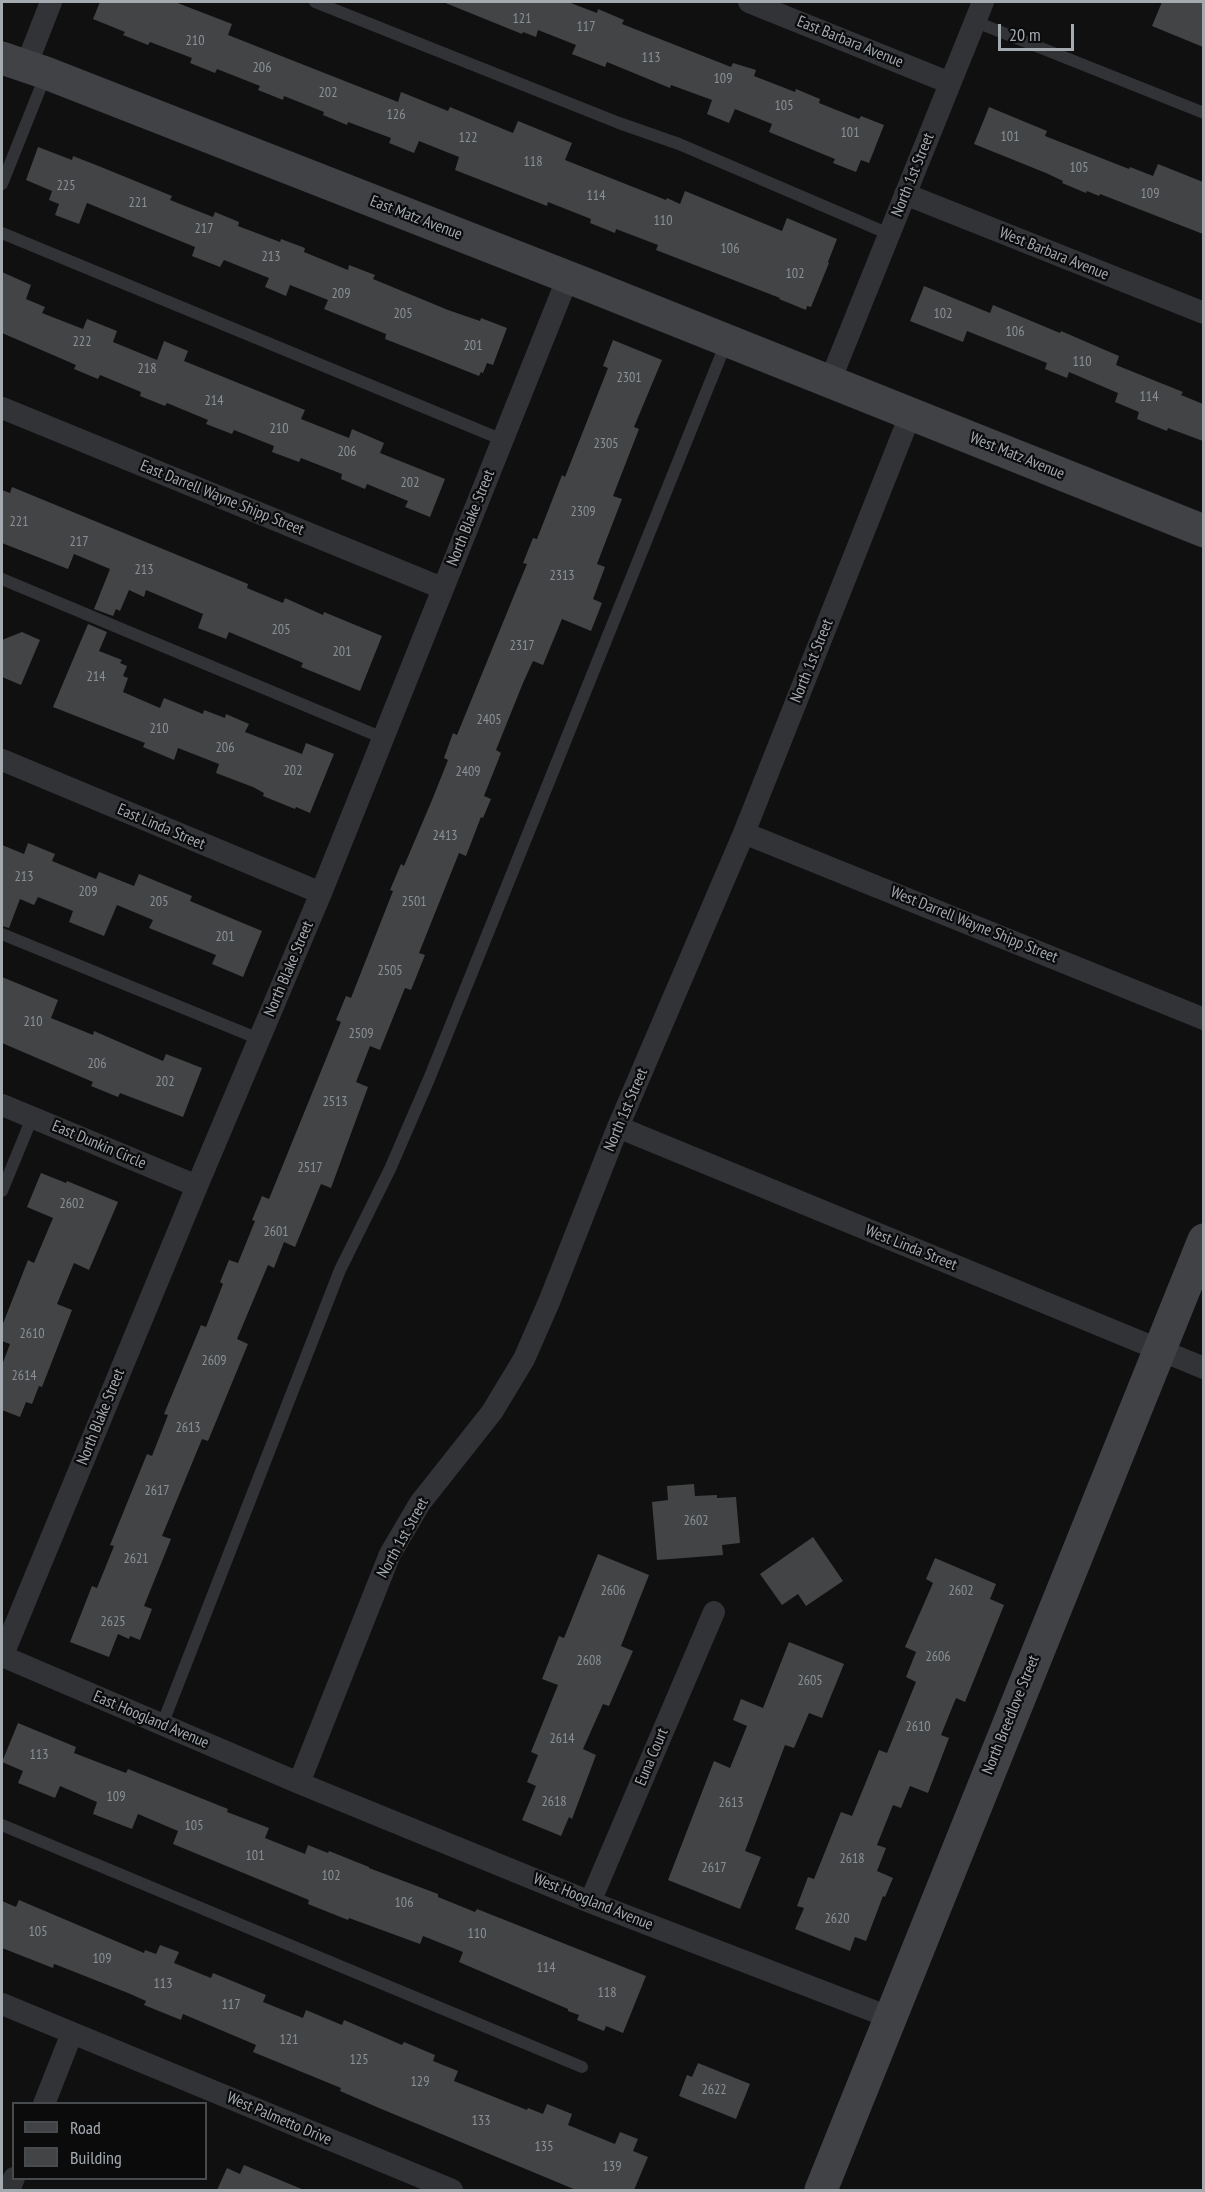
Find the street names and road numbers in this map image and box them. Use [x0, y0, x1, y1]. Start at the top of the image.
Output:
street label: East Barbara Avenue [794, 12, 906, 72]
street label: North 1st Street [887, 130, 939, 220]
street label: East Matz Avenue [367, 192, 465, 244]
street label: West Barbara Avenue [996, 223, 1112, 285]
street label: West Matz Avenue [967, 428, 1067, 484]
street label: East Darrell Wayne Shipp Street [137, 456, 307, 540]
street label: North Blake Street [443, 467, 499, 569]
street label: North 1st Street [786, 616, 838, 706]
street label: East Linda Street [114, 800, 208, 854]
street label: West Darrell Wayne Shipp Street [888, 883, 1060, 967]
street label: North Blake Street [260, 918, 318, 1020]
street label: North 1st Street [600, 1065, 652, 1155]
street label: East Dunkin Circle [49, 1117, 149, 1173]
street label: West Linda Street [862, 1221, 960, 1275]
street label: North Blake Street [73, 1366, 129, 1468]
street label: North 1st Street [373, 1495, 433, 1581]
street label: North Breedlove Street [978, 1653, 1044, 1777]
street label: East Hoogland Avenue [90, 1687, 212, 1753]
street label: Euna Court [631, 1725, 673, 1789]
street label: West Hoogland Avenue [530, 1869, 656, 1935]
street label: West Palmetto Drive [224, 2088, 334, 2150]

